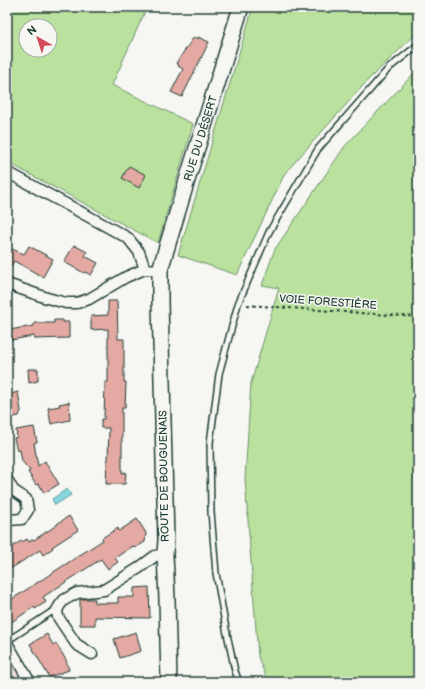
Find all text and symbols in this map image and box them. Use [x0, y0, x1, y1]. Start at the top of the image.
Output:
north arrow [18, 18, 58, 58]
text: N [25, 23, 39, 38]
street label: RUE DU DÉSERT [181, 94, 220, 182]
street label: VOIE FORESTIÈRE [279, 291, 377, 312]
street label: ROUTE DE BOUGUENAIS [156, 410, 172, 542]

